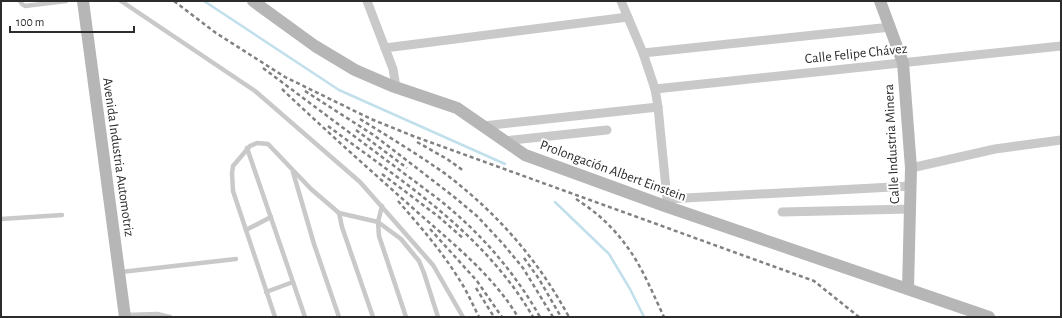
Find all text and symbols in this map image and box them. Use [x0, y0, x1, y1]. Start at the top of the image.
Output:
scale bar [10, 8, 134, 34]
text: 100 m [16, 16, 44, 28]
street label: Calle Felipe Chávez [804, 42, 908, 66]
street label: Avenida Industria Automotriz [100, 77, 136, 238]
street label: Calle Industria Minera [882, 83, 902, 204]
street label: Prolongación Albert Einstein [538, 138, 688, 204]

